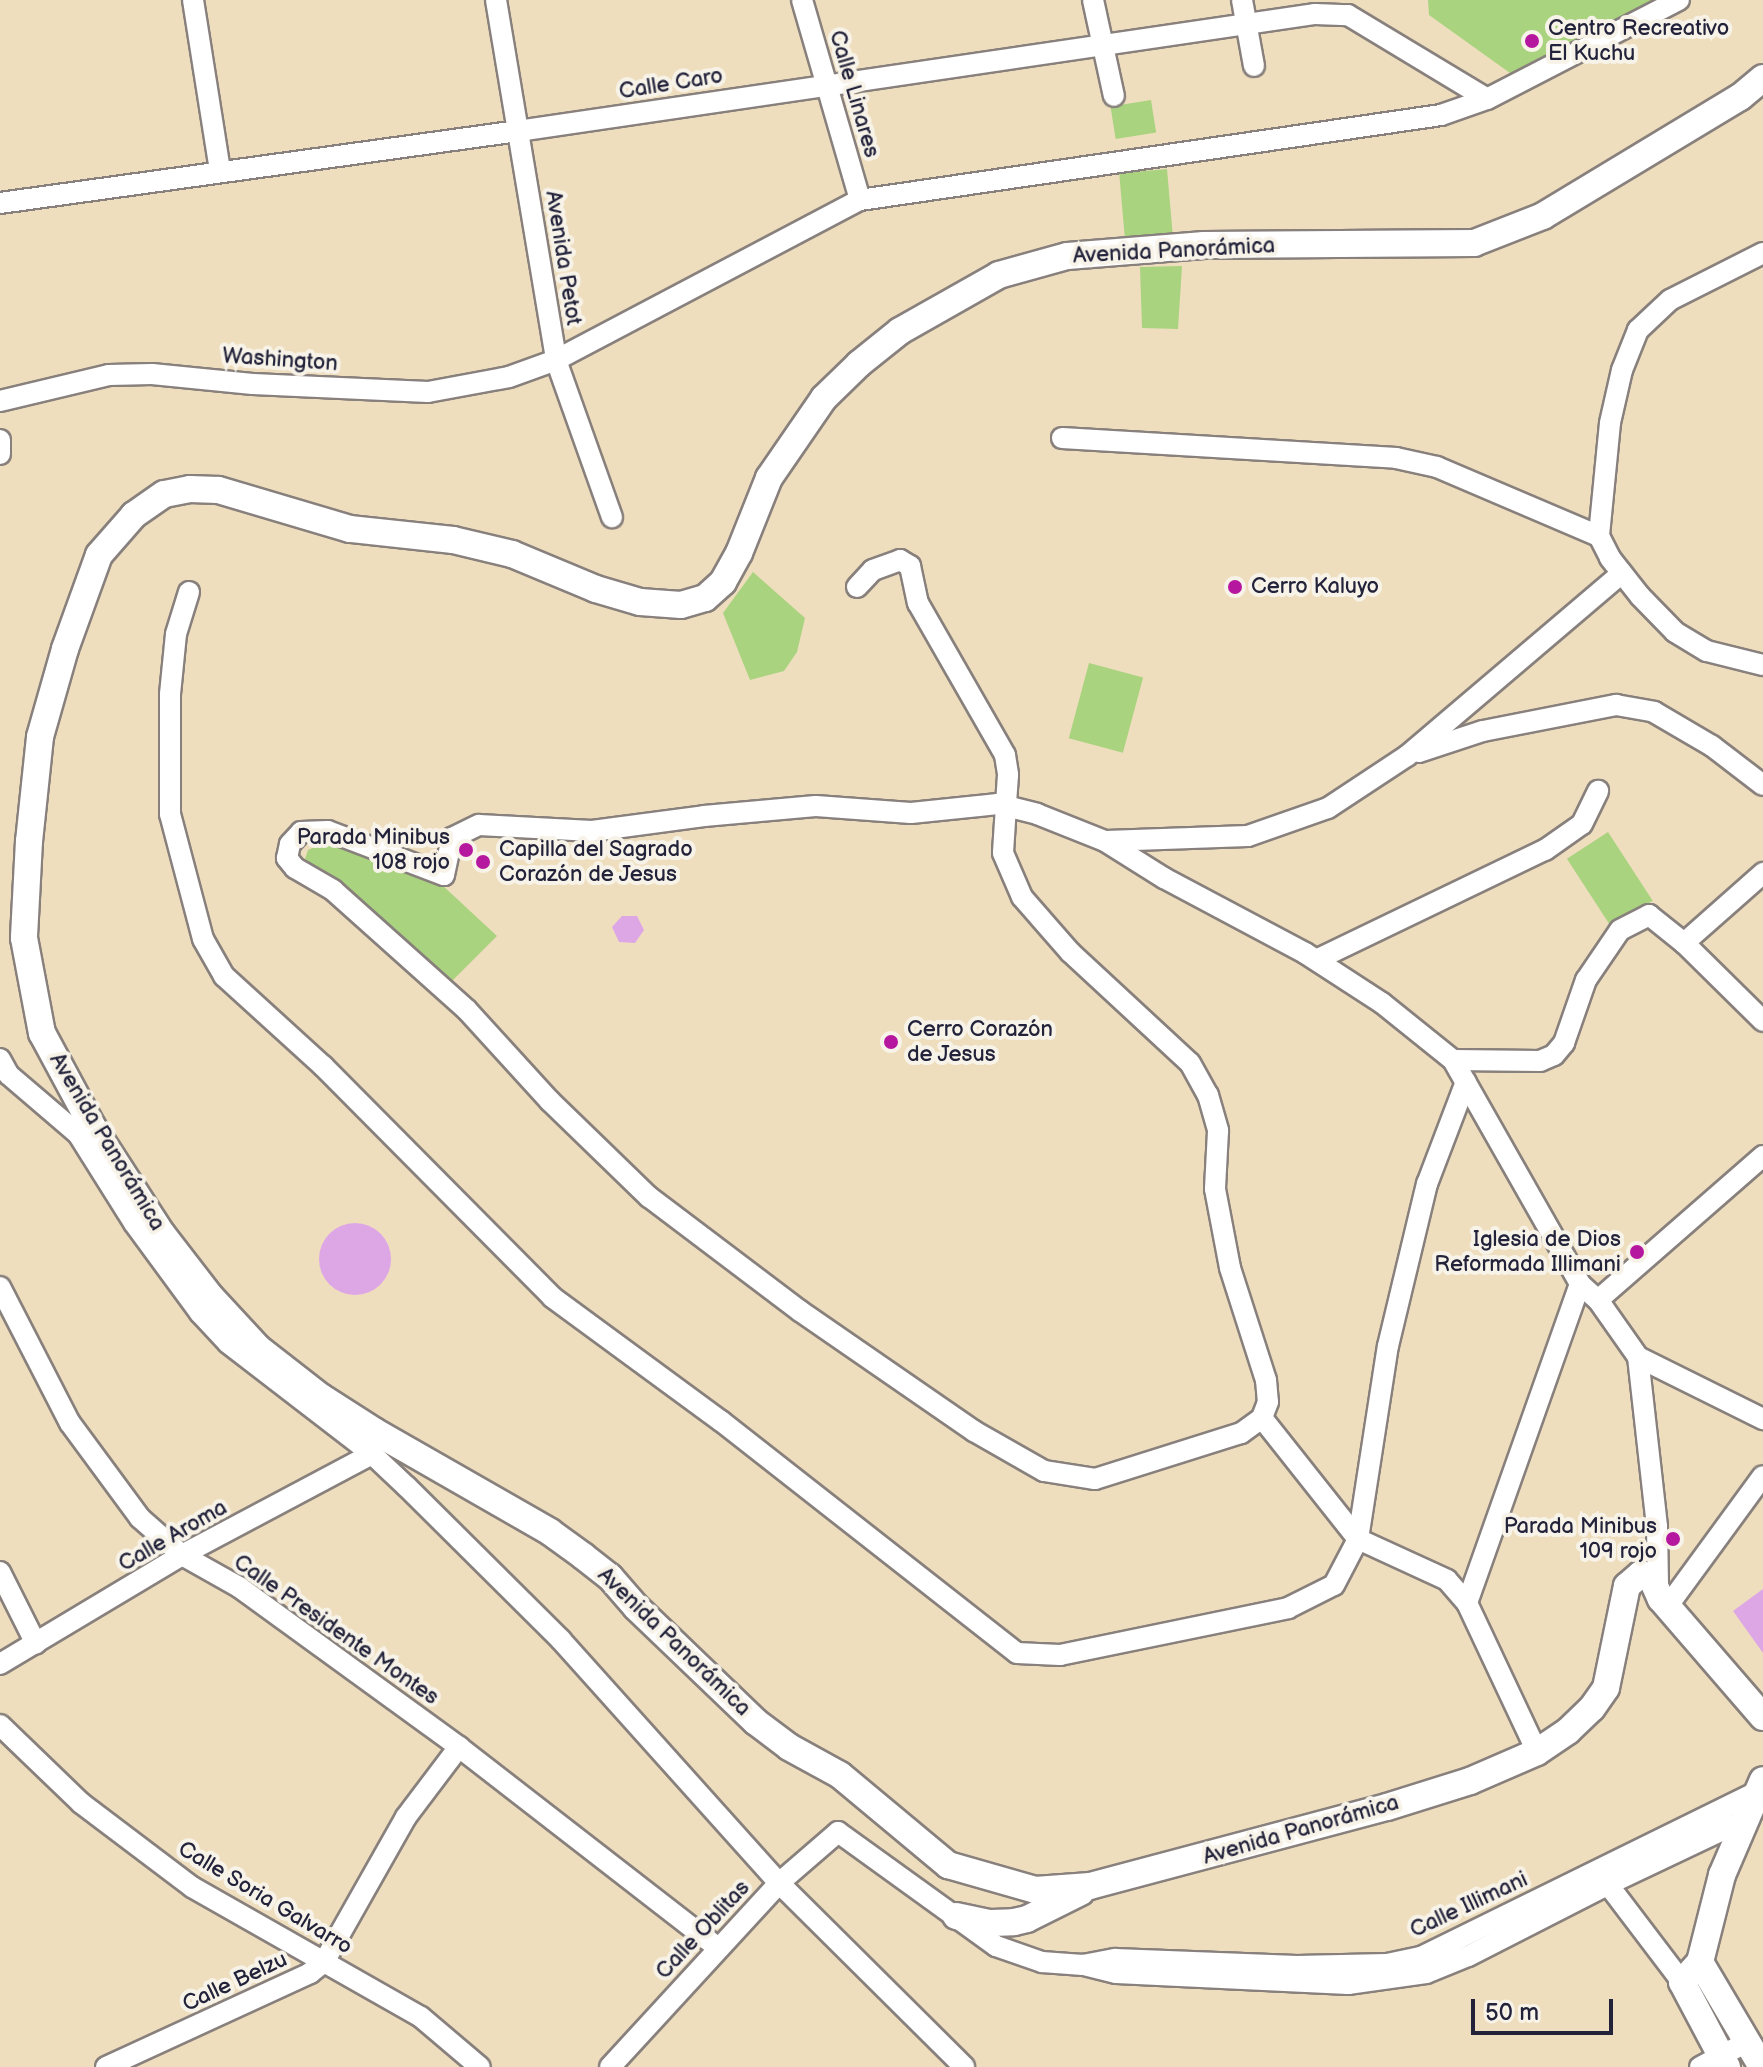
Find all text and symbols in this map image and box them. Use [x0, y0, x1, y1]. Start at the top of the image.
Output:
place label: Centro Recreativo El Kuchu [1548, 15, 1729, 66]
street label: Calle Linares [823, 27, 885, 161]
marker: Centro Recreativo El Kuchu [1523, 32, 1541, 50]
street label: Calle Caro [617, 63, 725, 105]
street label: Avenida Petot [539, 189, 587, 327]
street label: Avenida Panorámica [1072, 233, 1276, 269]
street label: Washington [221, 343, 339, 377]
place label: Cerro Kaluyo [1251, 574, 1379, 600]
marker: Cerro Kaluyo [1226, 578, 1244, 596]
place label: Parada Minibus 108 rojo [297, 824, 450, 876]
place label: Capilla del Sagrado Corazón de Jesus [499, 836, 693, 888]
marker: Parada Minibus 108 rojo [457, 841, 475, 859]
marker: Capilla del Sagrado Corazón de Jesus [474, 853, 492, 871]
place label: Cerro Corazón de Jesus [907, 1016, 1053, 1068]
marker: Cerro Corazón de Jesus [882, 1033, 900, 1051]
street label: Avenida Panorámica [44, 1048, 170, 1236]
place label: Iglesia de Dios Reformada Illimani [1434, 1226, 1621, 1278]
marker: Iglesia de Dios Reformada Illimani [1628, 1243, 1646, 1261]
street label: Calle Aroma [114, 1494, 232, 1578]
place label: Parada Minibus 109 rojo [1504, 1513, 1657, 1564]
marker: Parada Minibus 109 rojo [1664, 1530, 1682, 1548]
street label: Calle Presidente Montes [228, 1549, 444, 1711]
street label: Avenida Panorámica [592, 1562, 756, 1722]
street label: Avenida Panorámica [1200, 1789, 1402, 1871]
street label: Calle Soria Galvarro [173, 1836, 357, 1960]
street label: Calle Illimani [1406, 1866, 1532, 1944]
street label: Calle Oblitas [651, 1875, 755, 1985]
street label: Calle Belzu [178, 1946, 292, 2018]
scale bar [1475, 1983, 1617, 2033]
text: 50 m [1485, 1998, 1539, 2027]

